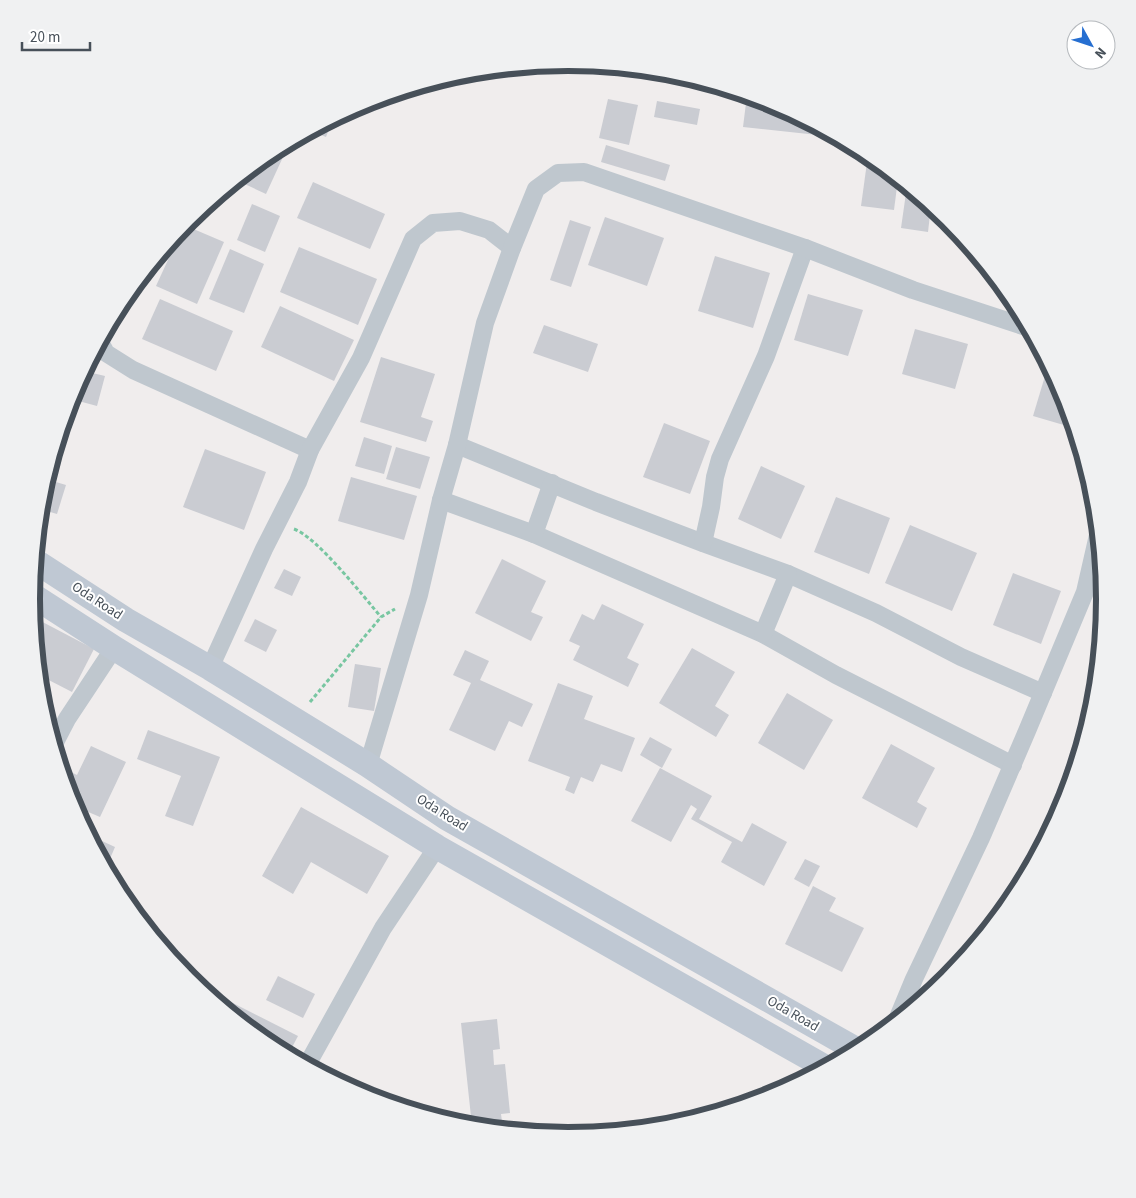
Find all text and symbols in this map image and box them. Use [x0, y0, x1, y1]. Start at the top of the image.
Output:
scale bar [22, 20, 90, 52]
north arrow [1066, 20, 1116, 70]
text: 20 m [30, 27, 60, 48]
text: N [1090, 43, 1111, 63]
street label: Oda Road [68, 577, 126, 625]
street label: Oda Road [413, 789, 471, 837]
street label: Oda Road [763, 991, 823, 1037]

